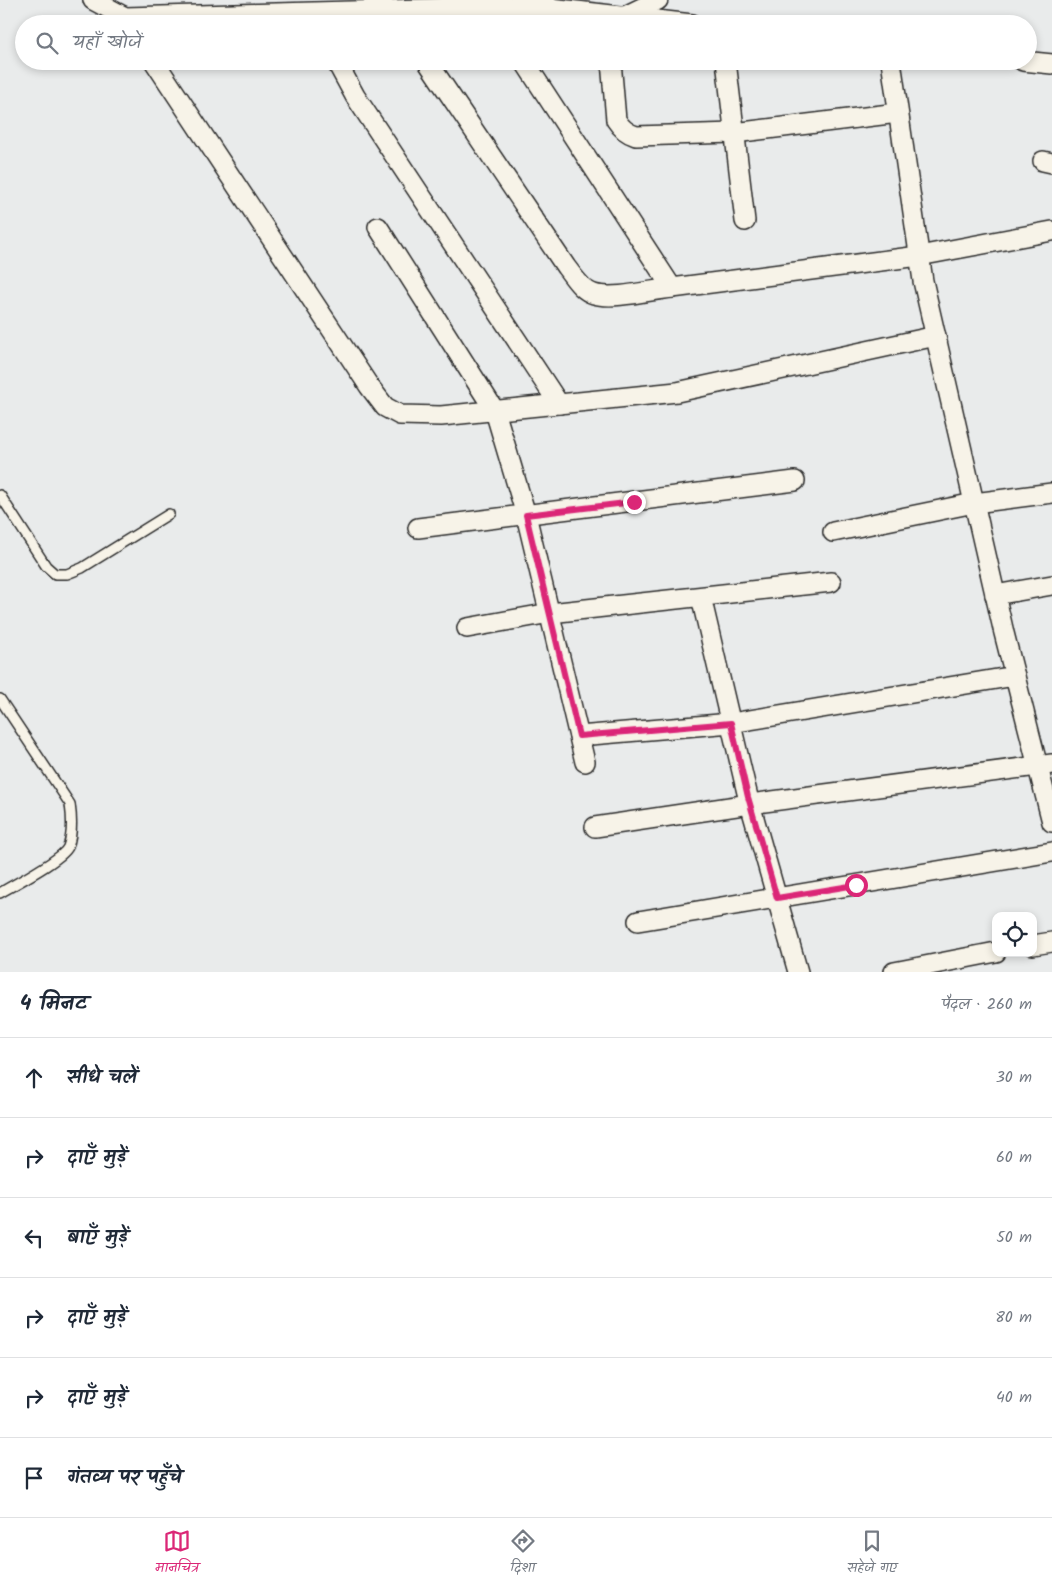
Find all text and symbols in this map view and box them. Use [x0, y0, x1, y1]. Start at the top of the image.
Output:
search box [15, 15, 1037, 70]
text: यहाँ खोजें [73, 28, 142, 58]
icon: search [33, 29, 61, 57]
route end [623, 491, 646, 514]
route start [845, 874, 868, 897]
map controls [992, 912, 1037, 957]
button: locate [992, 912, 1037, 957]
text: 4 मिनट [20, 988, 87, 1021]
text: पैदल · 260 m [942, 992, 1032, 1017]
text: सीधे चलें [67, 1063, 137, 1093]
icon: ahead [20, 1064, 48, 1092]
text: 30 m [996, 1065, 1032, 1090]
text: दाएँ मुड़ें [67, 1143, 126, 1173]
icon: right [20, 1144, 48, 1172]
text: 60 m [996, 1145, 1032, 1170]
text: बाएँ मुड़ें [67, 1223, 128, 1253]
icon: left [20, 1224, 48, 1252]
text: 50 m [996, 1225, 1032, 1250]
text: दाएँ मुड़ें [67, 1303, 126, 1333]
icon: right [20, 1304, 48, 1332]
text: 80 m [995, 1305, 1032, 1330]
text: दाएँ मुड़ें [67, 1383, 126, 1413]
icon: right [20, 1384, 48, 1412]
text: 40 m [996, 1385, 1032, 1410]
text: गंतव्य पर पहुँचे [67, 1463, 182, 1493]
icon: arrive [20, 1464, 48, 1492]
tab: मानचित्र [155, 1527, 199, 1579]
tab: दिशा [509, 1527, 537, 1579]
tab: सहेजे गए [847, 1527, 897, 1579]

